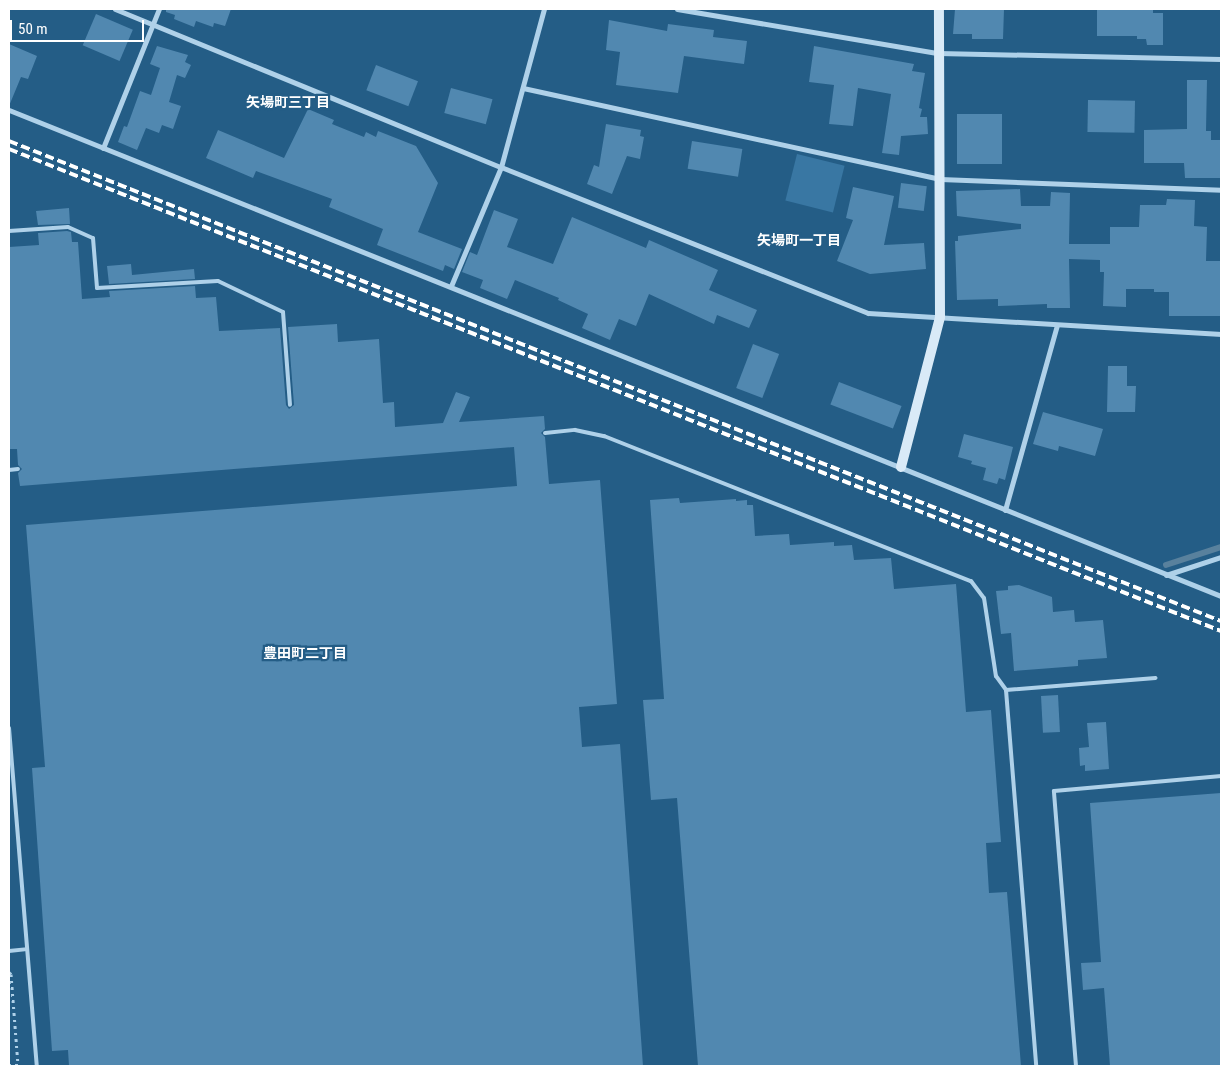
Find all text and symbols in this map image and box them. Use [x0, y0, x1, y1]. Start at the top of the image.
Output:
scale bar [12, 10, 146, 42]
text: 50 m [18, 20, 48, 38]
district label: 矢場町三丁目 [246, 94, 330, 110]
district label: 矢場町一丁目 [757, 232, 841, 248]
district label: 豊田町二丁目 [263, 645, 347, 661]

